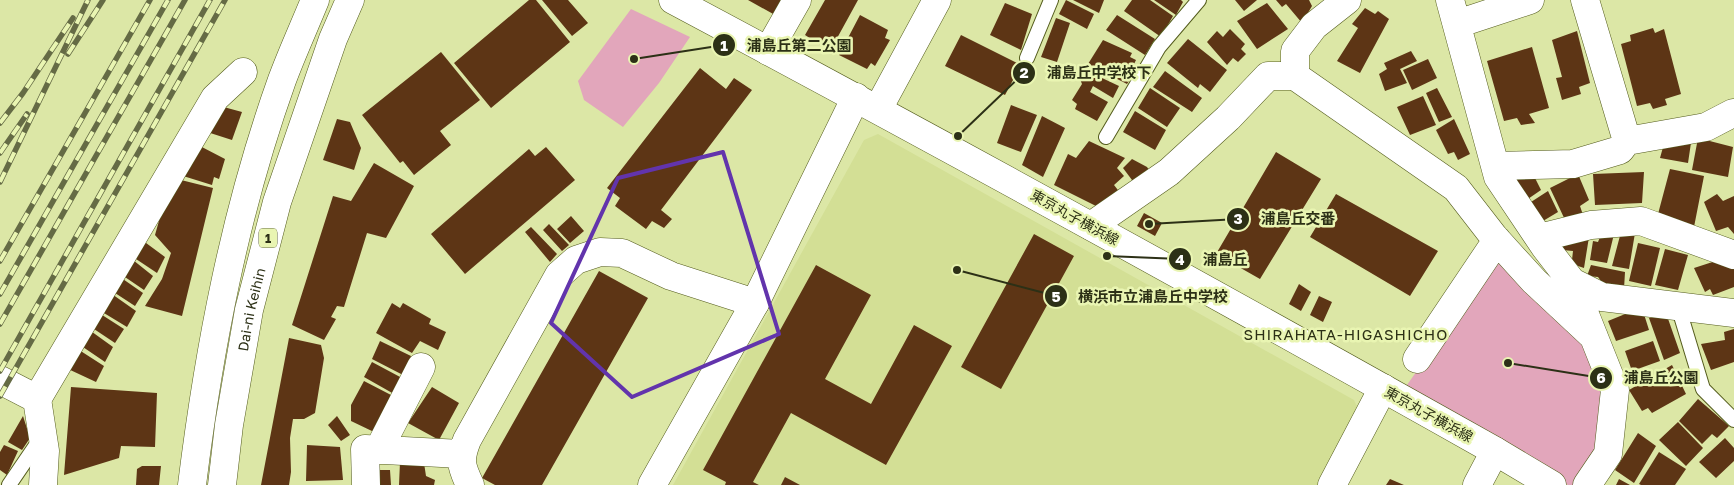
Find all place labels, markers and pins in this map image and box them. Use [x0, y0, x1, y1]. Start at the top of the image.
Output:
callout: 浦島丘第二公園 [711, 30, 861, 60]
callout: 浦島丘中学校下 [1012, 58, 1162, 88]
callout: 浦島丘交番 [1226, 204, 1346, 234]
callout: 浦島丘 [1167, 244, 1257, 274]
callout: 横浜市立浦島丘中学校 [1043, 281, 1238, 311]
callout: 浦島丘公園 [1589, 363, 1709, 393]

